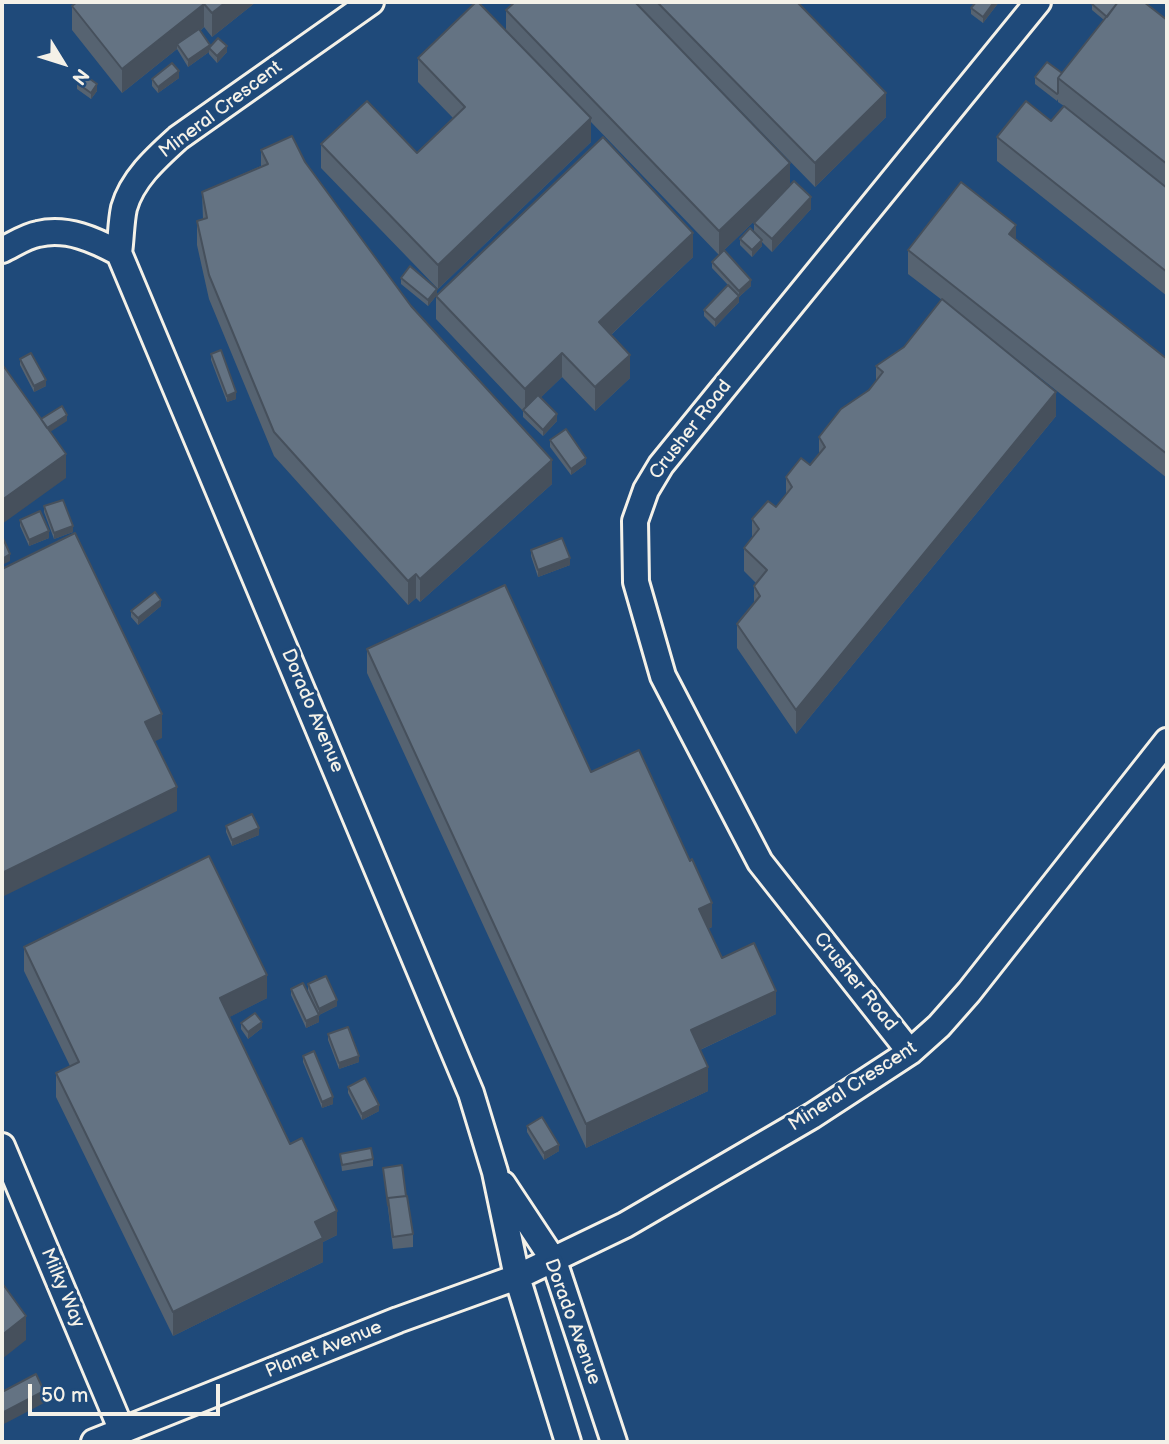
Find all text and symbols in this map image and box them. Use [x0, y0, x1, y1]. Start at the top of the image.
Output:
north arrow [28, 28, 98, 98]
street label: Mineral Crescent [155, 56, 287, 164]
text: N [66, 64, 93, 89]
street label: Crusher Road [645, 376, 737, 484]
street label: Dorado Avenue [276, 646, 348, 776]
street label: Crusher Road [808, 928, 902, 1036]
street label: Mineral Crescent [785, 1037, 921, 1137]
street label: Milky Way [35, 1245, 89, 1331]
street label: Dorado Avenue [539, 1256, 605, 1388]
street label: Planet Avenue [262, 1316, 386, 1384]
scale bar [32, 1370, 224, 1414]
text: 50 m [41, 1383, 88, 1408]

